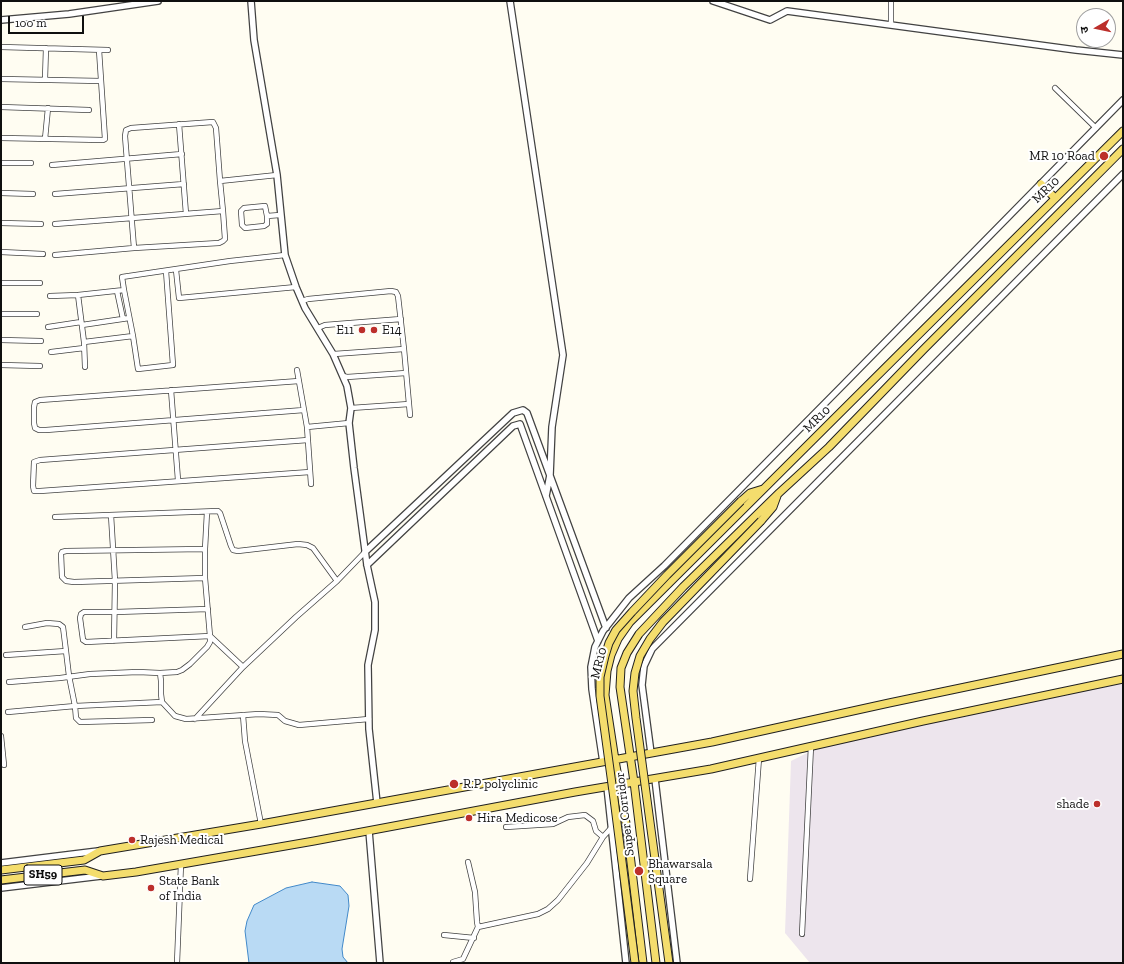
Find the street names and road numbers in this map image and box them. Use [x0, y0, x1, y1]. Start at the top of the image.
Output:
street label: MR10 [1029, 173, 1063, 207]
street label: MR10 [800, 402, 834, 436]
street label: MR10 [588, 646, 610, 680]
street label: Super Corridor [612, 771, 638, 857]
road number: SH59 [24, 865, 62, 885]

